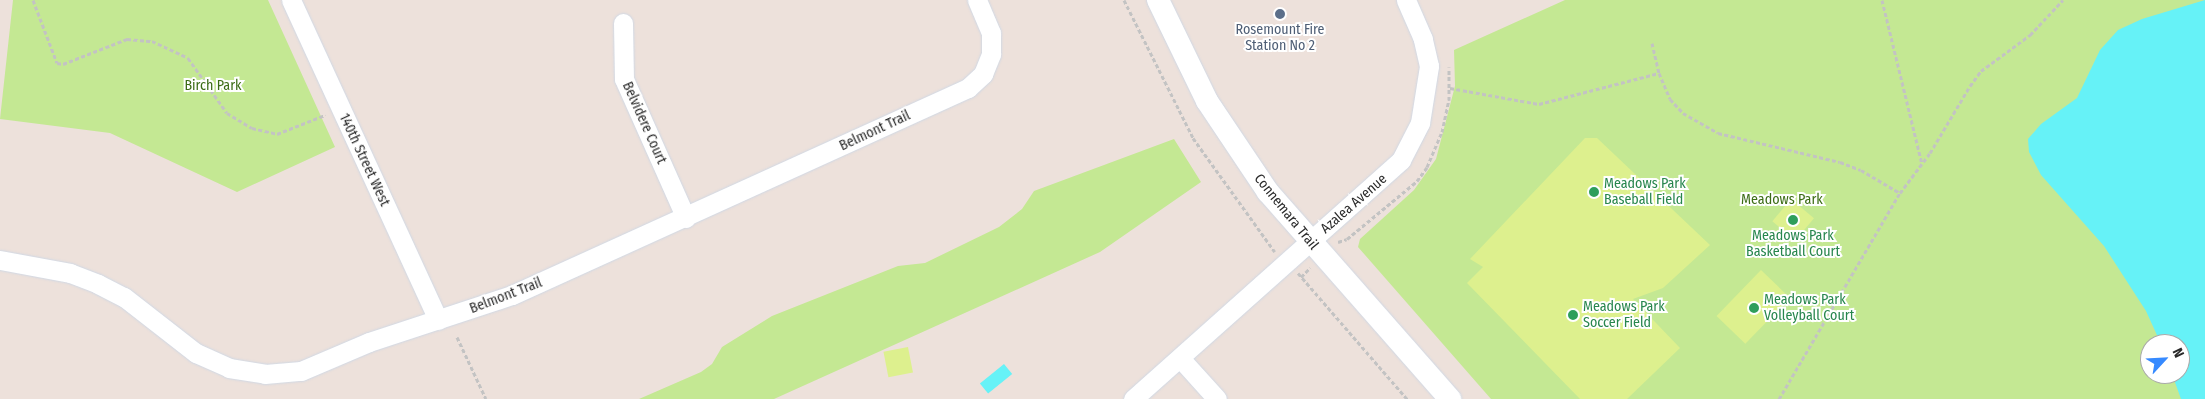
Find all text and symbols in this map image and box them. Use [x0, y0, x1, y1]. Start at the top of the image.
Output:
marker: Rosemount Fire Station No 2 [1274, 8, 1286, 20]
place label: Rosemount Fire Station No 2 [1236, 22, 1324, 54]
park label: Birch Park [184, 78, 242, 94]
street label: Belvidere Court [618, 79, 670, 167]
street label: Belmont Trail [837, 107, 913, 155]
street label: 140th Street West [335, 111, 393, 209]
street label: Connemara Trail [1250, 171, 1322, 253]
street label: Azalea Avenue [1318, 171, 1390, 237]
place label: Meadows Park Baseball Field [1604, 176, 1686, 208]
marker: Meadows Park Baseball Field [1588, 186, 1600, 198]
park label: Meadows Park [1741, 192, 1823, 208]
marker: Meadows Park Basketball Court [1787, 214, 1799, 226]
place label: Meadows Park Basketball Court [1746, 228, 1840, 260]
street label: Belmont Trail [467, 274, 545, 318]
place label: Meadows Park Volleyball Court [1764, 292, 1854, 324]
place label: Meadows Park Soccer Field [1583, 299, 1665, 332]
marker: Meadows Park Volleyball Court [1748, 302, 1760, 314]
marker: Meadows Park Soccer Field [1567, 309, 1579, 321]
north arrow [2140, 334, 2190, 384]
text: N [2169, 345, 2188, 360]

